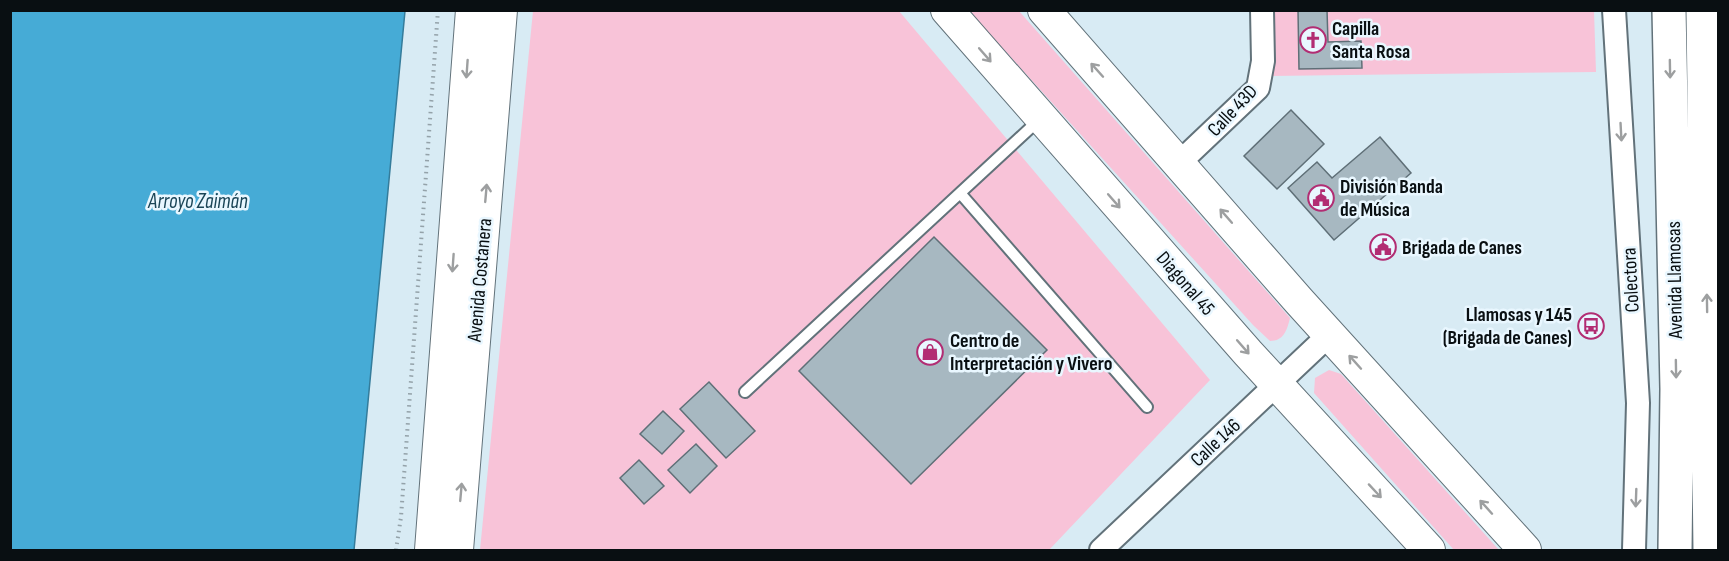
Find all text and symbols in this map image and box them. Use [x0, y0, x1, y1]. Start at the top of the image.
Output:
place label: Capilla Santa Rosa [1332, 17, 1410, 64]
church icon: Capilla Santa Rosa [1298, 25, 1328, 55]
one-way arrow [978, 47, 992, 62]
one-way arrow [462, 58, 473, 78]
one-way arrow [1664, 58, 1676, 78]
one-way arrow [1090, 63, 1104, 78]
street label: Calle 43D [1203, 80, 1263, 142]
one-way arrow [1616, 121, 1627, 141]
place label: División Banda de Música [1340, 175, 1443, 222]
public building icon: División Banda de Música [1306, 183, 1336, 213]
one-way arrow [481, 184, 492, 204]
water label: Arroyo Zaimán [147, 189, 248, 214]
one-way arrow [1107, 193, 1121, 208]
one-way arrow [1219, 209, 1233, 224]
street label: Avenida Costanera [463, 217, 497, 344]
street label: Avenida Llamosas [1662, 221, 1688, 340]
public building icon: Brigada de Canes [1368, 232, 1398, 262]
place label: Brigada de Canes [1402, 236, 1522, 260]
street label: Diagonal 45 [1151, 247, 1220, 321]
street label: Colectora [1617, 247, 1645, 313]
one-way arrow [447, 253, 458, 273]
one-way arrow [1701, 294, 1713, 314]
place label: Llamosas y 145 (Brigada de Canes) [1443, 303, 1572, 350]
bus stop icon: Llamosas y 145 (Brigada de Canes) [1576, 311, 1606, 341]
place label: Centro de Interpretación y Vivero [950, 329, 1113, 376]
shop icon: Centro de Interpretación y Vivero [915, 337, 945, 367]
one-way arrow [1236, 340, 1250, 355]
one-way arrow [1348, 355, 1362, 370]
one-way arrow [1670, 358, 1682, 378]
street label: Calle 146 [1186, 414, 1246, 472]
one-way arrow [456, 483, 467, 503]
one-way arrow [1367, 483, 1381, 498]
one-way arrow [1630, 488, 1642, 508]
one-way arrow [1479, 500, 1493, 515]

